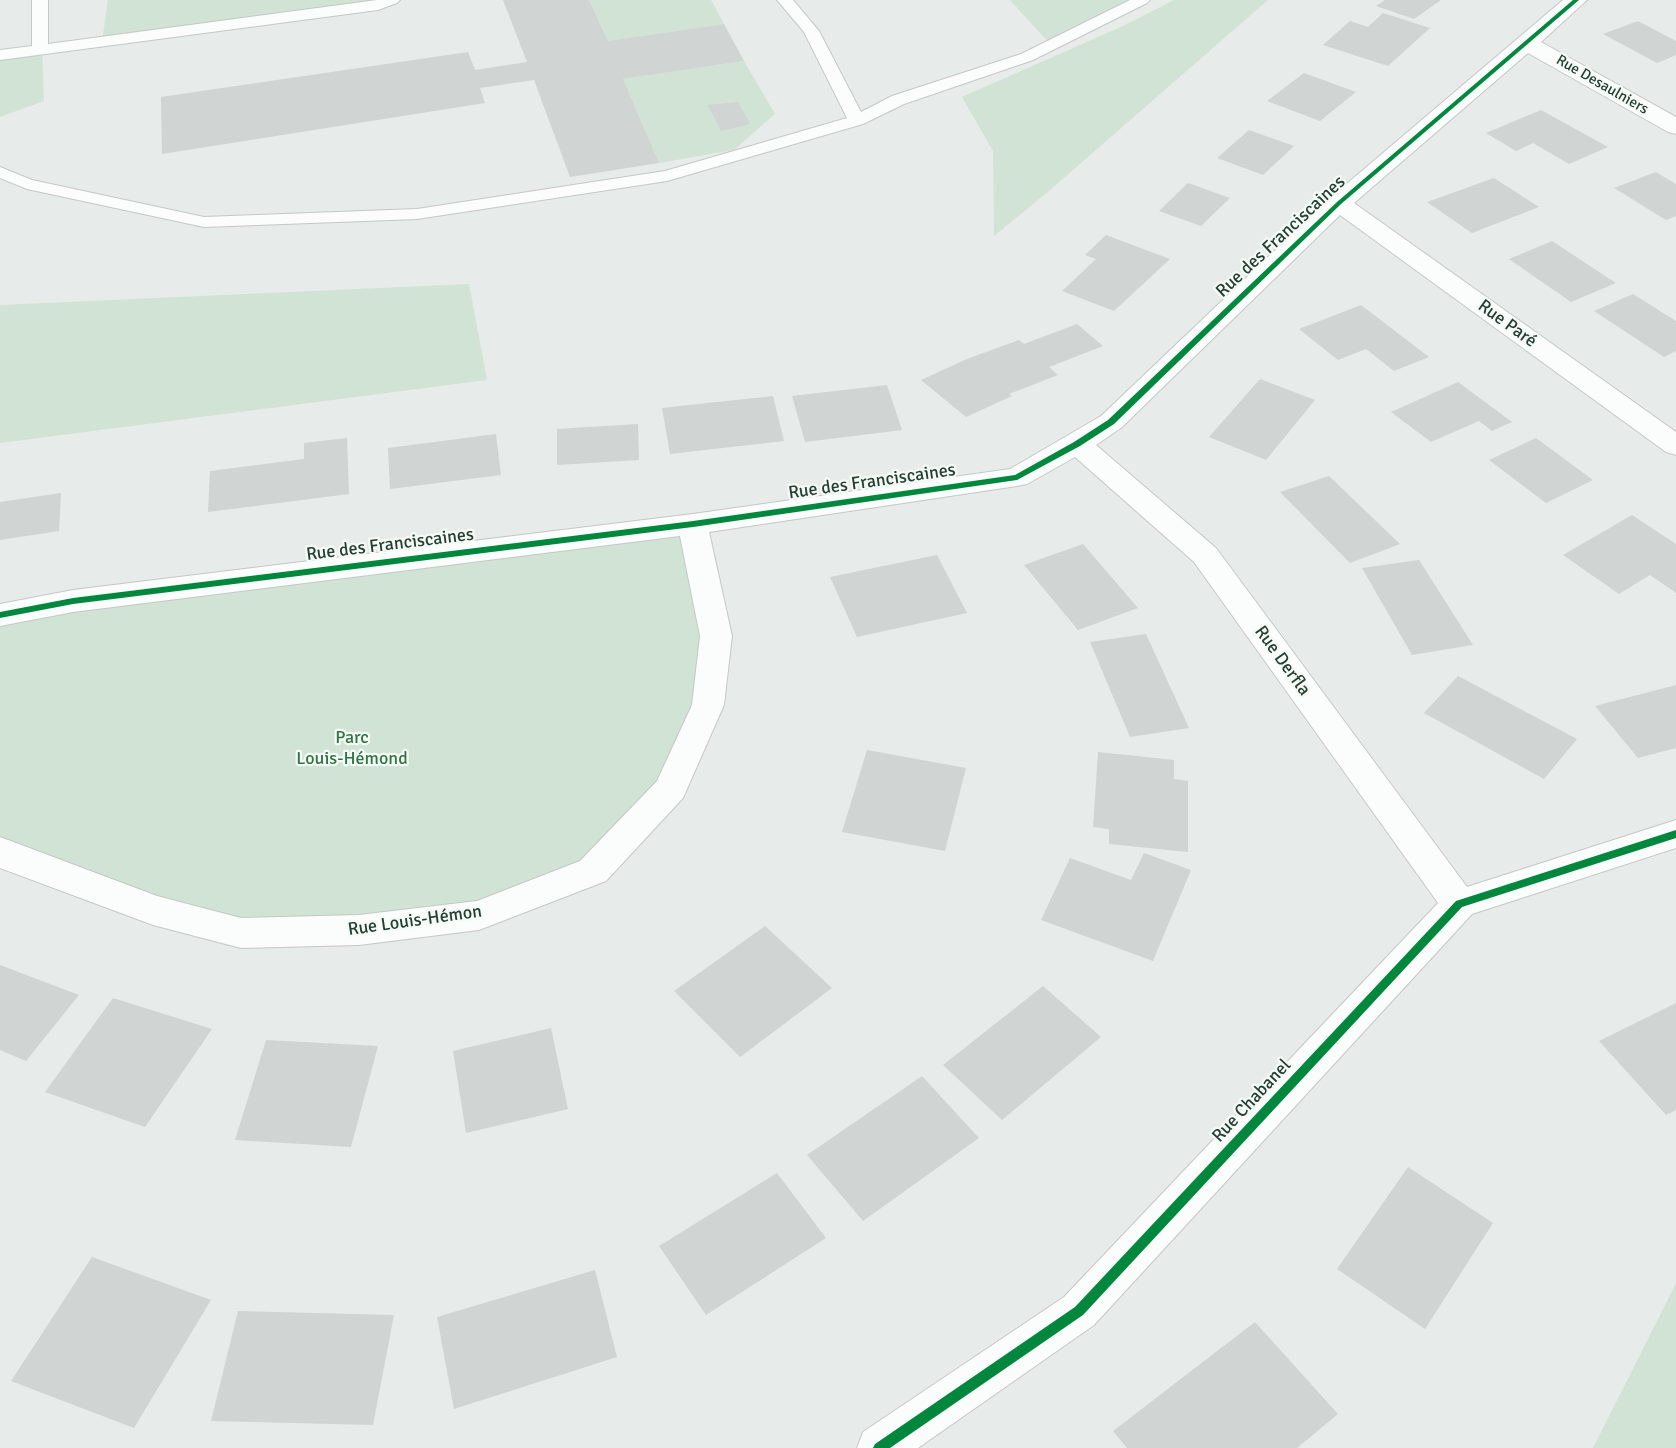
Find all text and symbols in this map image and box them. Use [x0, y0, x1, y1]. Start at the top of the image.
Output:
street label: Rue Desaulniers [1553, 51, 1651, 119]
street label: Rue des Franciscaines [1212, 172, 1350, 302]
street label: Rue Paré [1473, 295, 1541, 353]
street label: Rue des Franciscaines [787, 460, 957, 504]
street label: Rue des Franciscaines [305, 524, 475, 566]
street label: Rue Derfla [1249, 622, 1315, 700]
park label: Parc Louis-Hémond [296, 727, 408, 770]
street label: Rue Louis-Hémon [347, 901, 483, 941]
street label: Rue Chabanel [1208, 1055, 1296, 1147]

